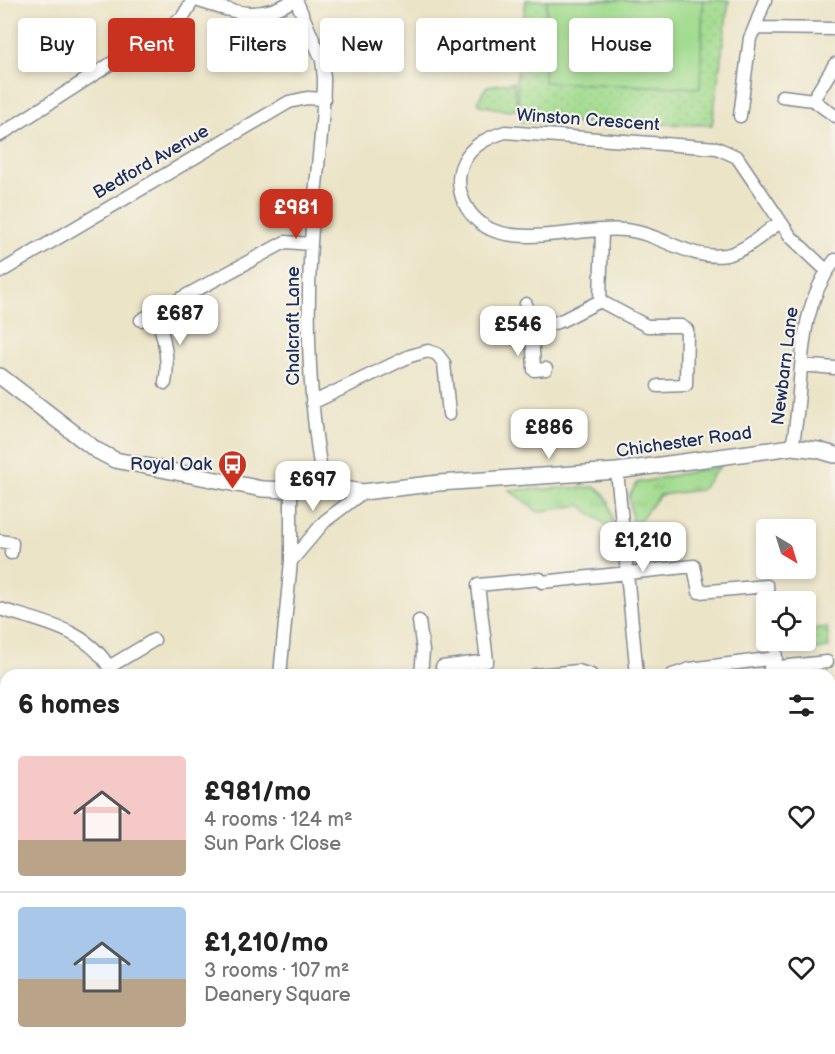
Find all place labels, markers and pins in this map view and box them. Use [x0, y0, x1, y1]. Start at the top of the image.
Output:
pin: £981 [260, 189, 332, 240]
pin: £687 [144, 295, 216, 346]
pin: £546 [482, 306, 554, 357]
pin: £886 [513, 409, 585, 460]
bus stop icon: Royal Oak [217, 448, 249, 490]
place label: Royal Oak [130, 454, 212, 475]
pin: £697 [277, 461, 349, 512]
pin: £1,210 [594, 522, 692, 573]

